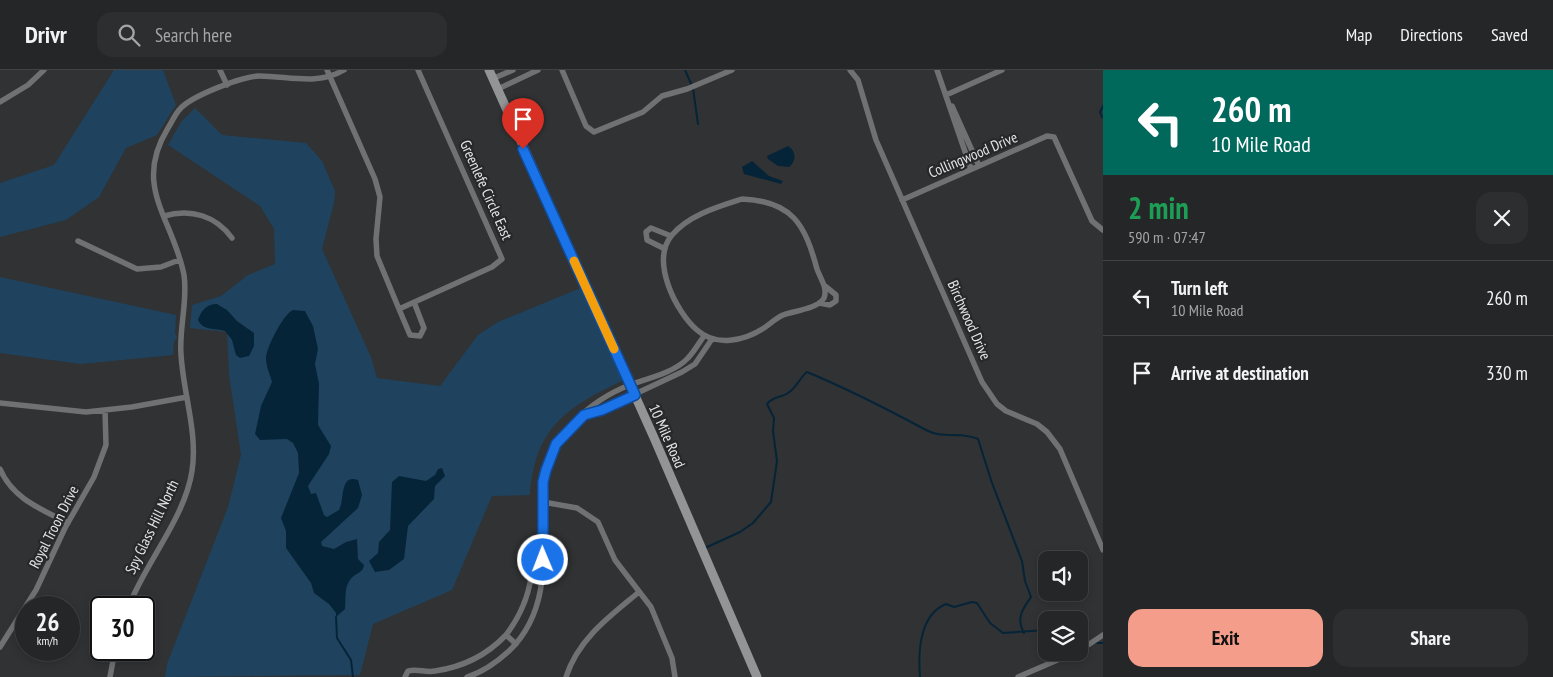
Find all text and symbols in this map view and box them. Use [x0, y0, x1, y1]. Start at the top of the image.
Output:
search box [97, 12, 447, 57]
text: Drivr [25, 19, 67, 50]
icon: search [115, 21, 143, 49]
text: Search here [155, 23, 232, 47]
text: Map [1346, 23, 1372, 46]
text: Directions [1400, 23, 1463, 46]
text: Saved [1491, 23, 1528, 46]
text: 260 m [1211, 86, 1292, 132]
icon: left [1128, 90, 1193, 155]
pin [502, 98, 544, 149]
icon: arrive [509, 105, 537, 133]
street label: Collingwood Drive [925, 127, 1020, 182]
text: 10 Mile Road [1211, 130, 1311, 158]
street label: Greenlefe Circle East [456, 137, 517, 243]
text: 2 min [1128, 188, 1189, 227]
button: close [1476, 192, 1528, 244]
text: 590 m · 07:47 [1128, 227, 1206, 247]
text: Turn left [1171, 276, 1228, 300]
street label: Birchwood Drive [943, 277, 995, 362]
icon: left [1128, 284, 1156, 312]
text: 260 m [1486, 286, 1528, 310]
text: 10 Mile Road [1171, 300, 1243, 320]
icon: arrive [1128, 359, 1156, 387]
text: Arrive at destination [1171, 361, 1309, 385]
text: 330 m [1486, 361, 1528, 385]
street label: 10 Mile Road [645, 401, 690, 471]
street label: Spy Glass Hill North [121, 477, 183, 577]
street label: Royal Troon Drive [25, 482, 83, 571]
position arrow [516, 533, 568, 585]
map controls [1038, 551, 1088, 661]
button: sound [1038, 551, 1088, 601]
speed limit sign: 30 [90, 596, 155, 661]
text: 26 [36, 606, 59, 638]
button: Exit [1128, 609, 1323, 667]
button: Share [1333, 609, 1528, 667]
button: layers [1038, 611, 1088, 661]
text: km/h [37, 633, 58, 648]

